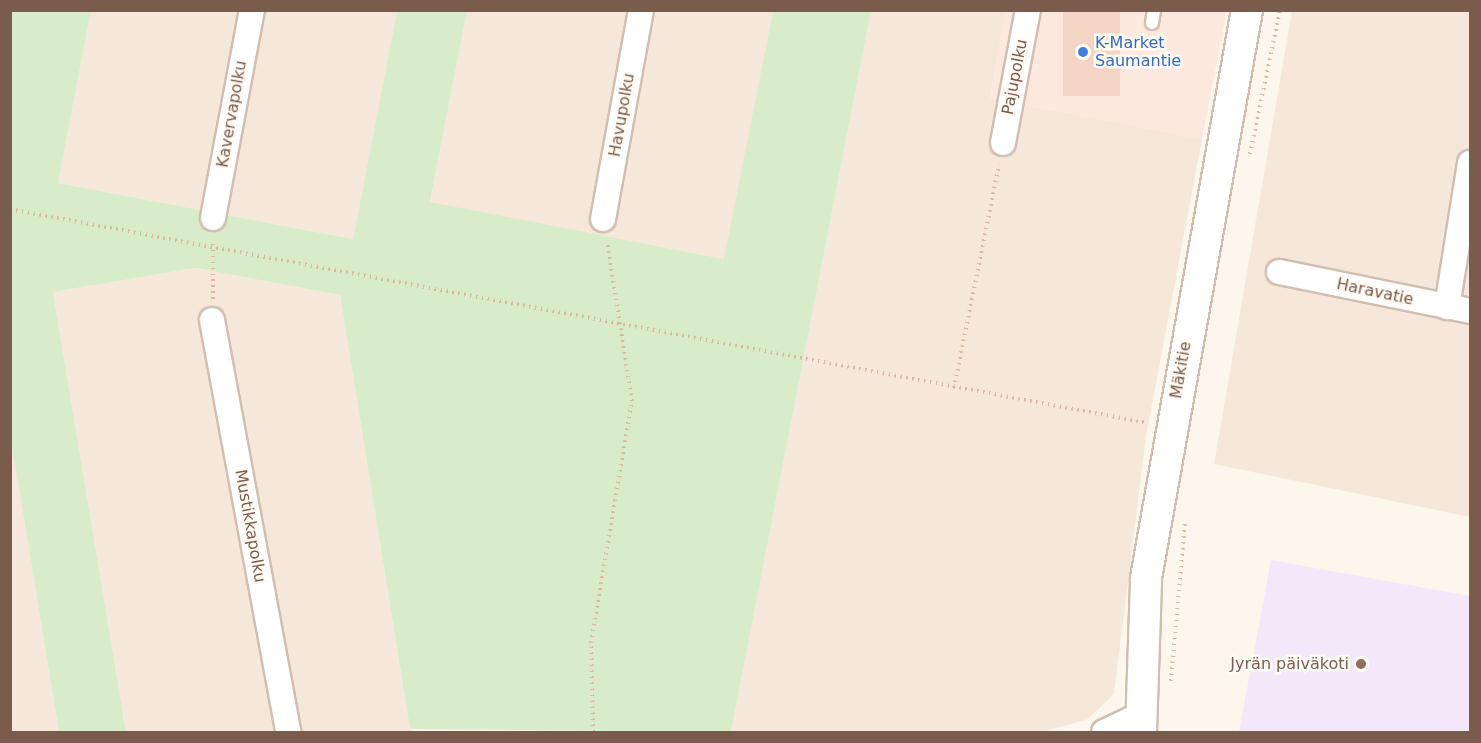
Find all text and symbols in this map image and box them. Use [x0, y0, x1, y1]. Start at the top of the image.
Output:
place label: K-Market Saumantie [1095, 33, 1181, 71]
street label: Pajupolku [998, 38, 1032, 116]
marker: K-Market Saumantie [1076, 45, 1090, 59]
street label: Kavervapolku [213, 59, 251, 169]
street label: Havupolku [605, 72, 639, 158]
street label: Haravatie [1335, 274, 1415, 310]
street label: Mäkitie [1167, 340, 1195, 400]
street label: Mustikkapolku [231, 468, 269, 584]
place label: Jyrän päiväkoti [1230, 654, 1349, 674]
marker: Jyrän päiväkoti [1354, 657, 1368, 671]

